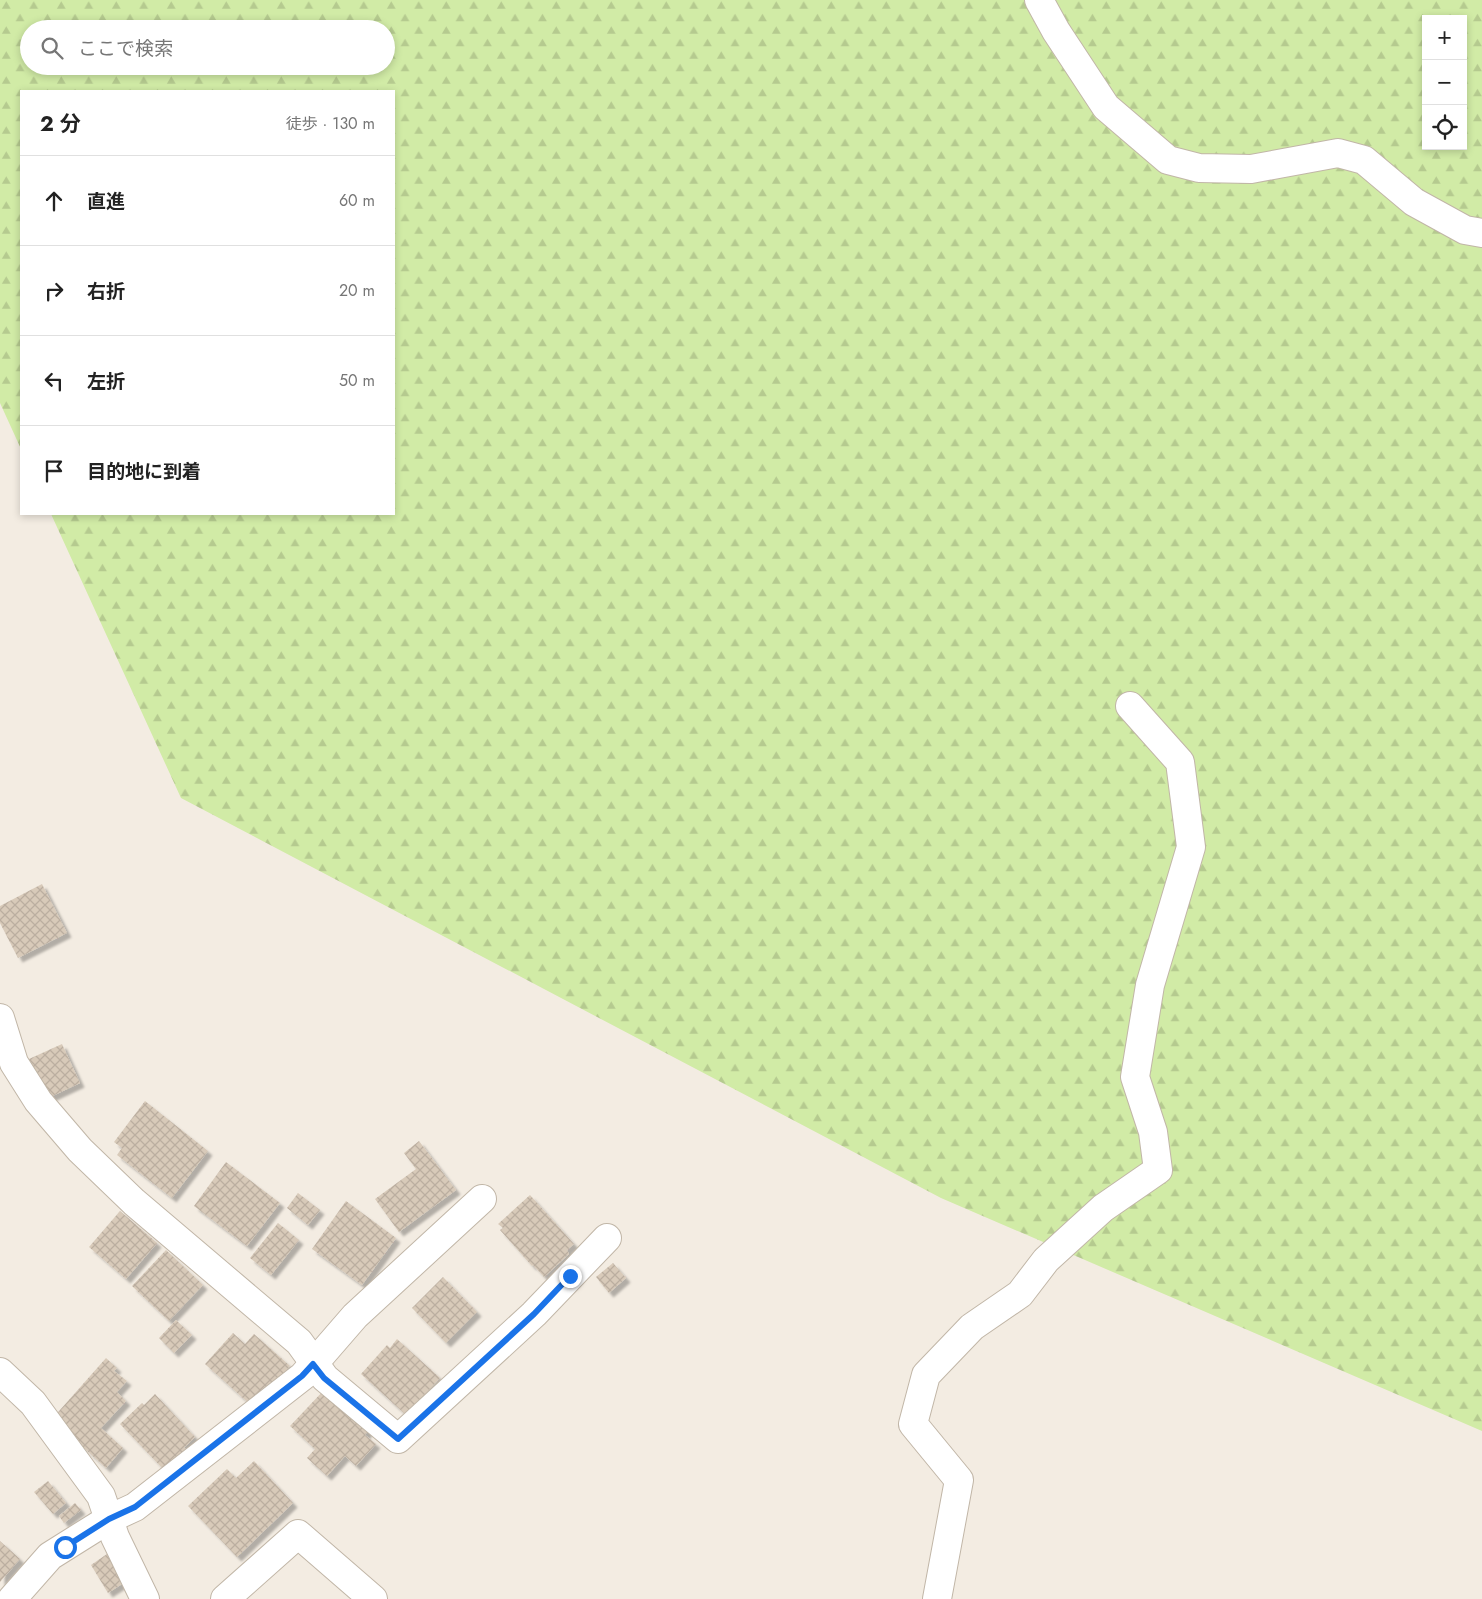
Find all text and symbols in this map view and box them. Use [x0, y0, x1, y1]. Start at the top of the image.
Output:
map controls [1422, 15, 1467, 150]
button: + [1422, 15, 1467, 60]
search box [20, 20, 395, 75]
icon: search [38, 34, 66, 62]
text: ここで検索 [78, 35, 173, 62]
button: − [1422, 60, 1467, 105]
button: locate [1422, 105, 1467, 150]
text: 2 分 [40, 109, 81, 139]
text: 徒歩 · 130 m [286, 112, 375, 135]
icon: ahead [40, 187, 68, 215]
text: 直進 [87, 188, 125, 215]
text: 60 m [339, 189, 375, 212]
icon: right [40, 277, 68, 305]
text: 右折 [87, 278, 125, 305]
text: 20 m [339, 279, 375, 302]
icon: left [40, 367, 68, 395]
text: 左折 [87, 368, 125, 395]
text: 50 m [339, 369, 375, 392]
icon: arrive [40, 457, 68, 485]
text: 目的地に到着 [87, 458, 201, 485]
route end [559, 1265, 582, 1288]
route start [54, 1536, 77, 1559]

